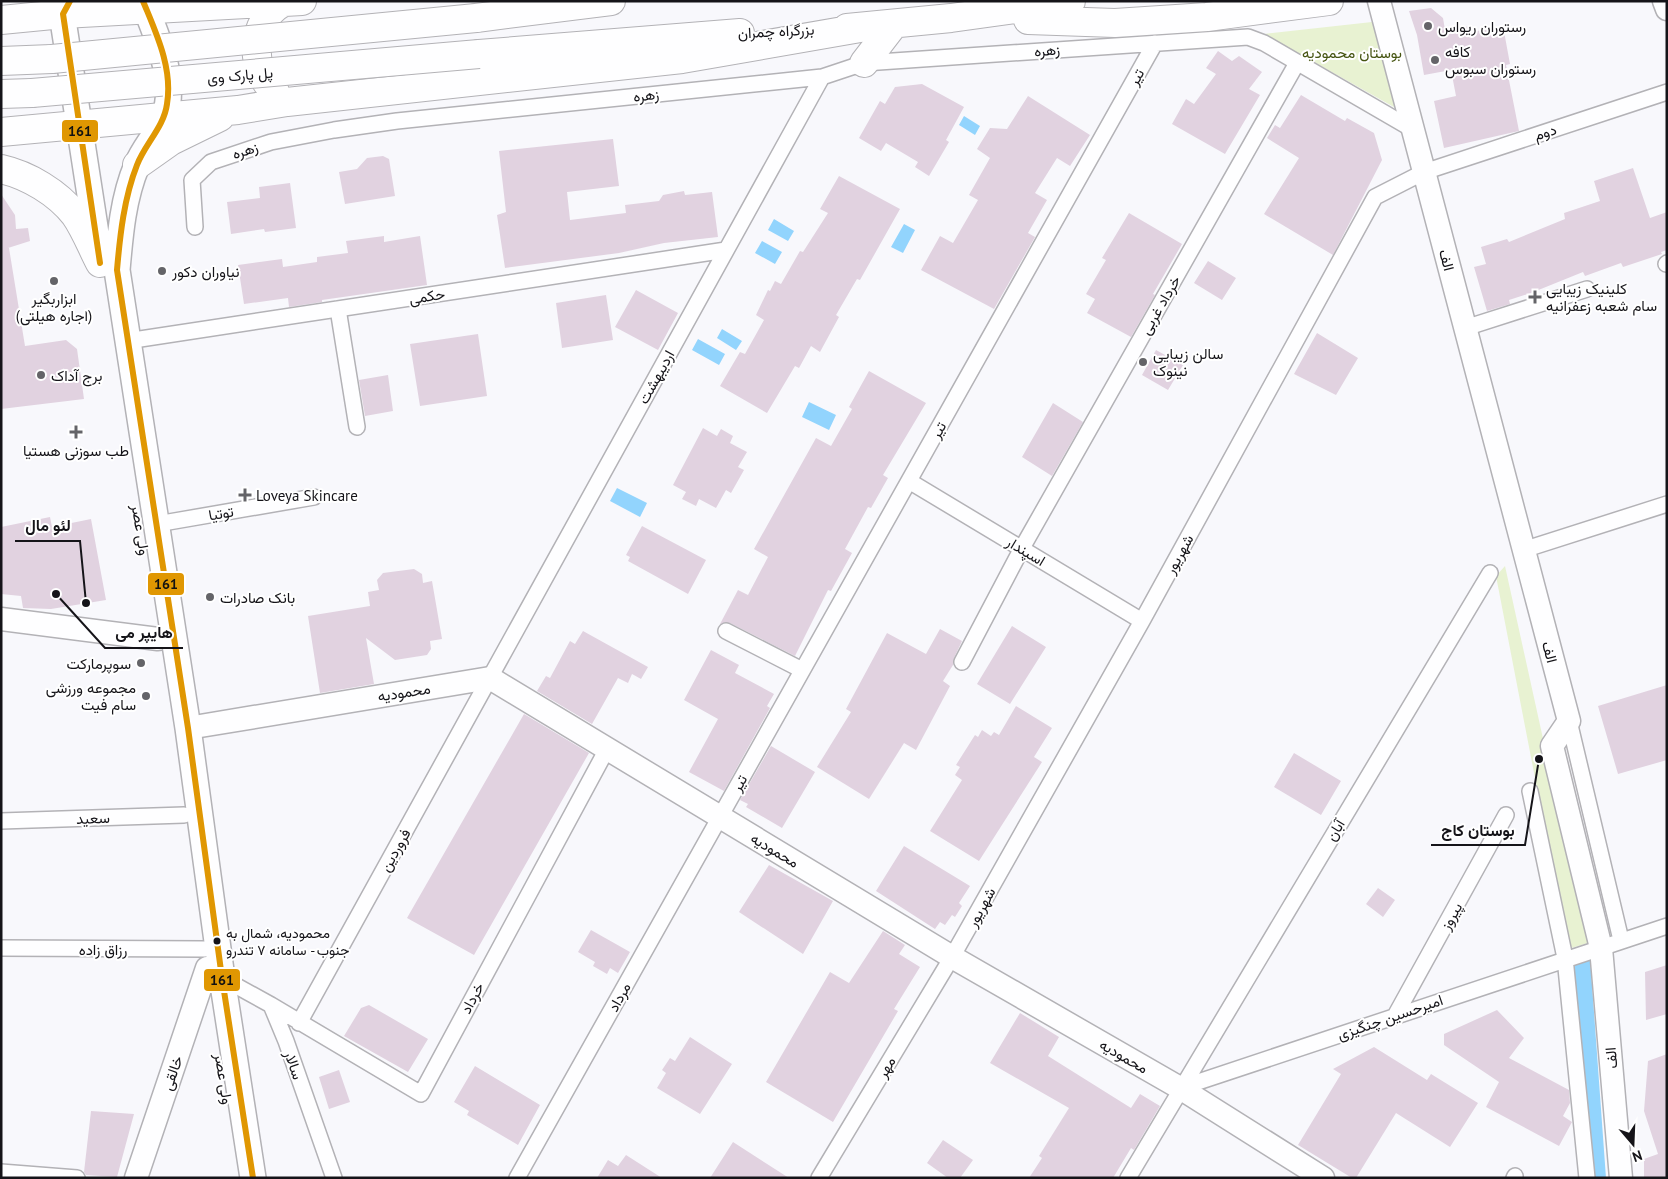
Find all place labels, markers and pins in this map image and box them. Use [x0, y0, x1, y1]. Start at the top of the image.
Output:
place label: رستوران ریواس [1438, 17, 1526, 37]
marker: رستوران ریواس [1422, 20, 1434, 32]
place label: کافه رستوران سبوس [1445, 42, 1536, 79]
marker: کافه رستوران سبوس [1429, 54, 1441, 66]
place label: نیاوران دکور [171, 262, 240, 281]
marker: نیاوران دکور [156, 265, 168, 277]
marker: ابزاربگیر (اجاره هیلتی) [48, 275, 60, 287]
place label: کلینیک زیبایی سام شعبه زعفرانیه [1546, 279, 1657, 316]
place label: ابزاربگیر (اجاره هیلتی) [16, 289, 92, 326]
marker: کلینیک زیبایی سام شعبه زعفرانیه [1528, 290, 1542, 304]
place label: سالن زیبایی نینوک [1153, 344, 1223, 380]
marker: سالن زیبایی نینوک [1137, 356, 1149, 368]
place label: برج آداک [51, 366, 103, 387]
marker: برج آداک [35, 369, 47, 381]
marker: طب سوزنی هستیا [69, 425, 83, 439]
place label: طب سوزنی هستیا [23, 441, 129, 461]
place label: Loveya Skincare [256, 486, 358, 505]
marker: Loveya Skincare [238, 488, 252, 502]
callout: لئو مال [15, 510, 80, 541]
place label: بانک صادرات [220, 588, 295, 607]
marker: بانک صادرات [204, 591, 216, 603]
callout: هایپر می [105, 617, 183, 648]
place label: سوپرمارکت [66, 654, 131, 674]
marker: سوپرمارکت [135, 657, 147, 669]
place label: مجموعه ورزشی سام فیت [46, 678, 136, 715]
marker: مجموعه ورزشی سام فیت [140, 690, 152, 702]
callout: بوستان کاج [1431, 814, 1525, 845]
place label: محمودیه، شمال به جنوب - سامانه ۷ تندرو [226, 924, 349, 959]
marker: محمودیه، شمال به جنوب - سامانه ۷ تندرو [212, 936, 222, 946]

